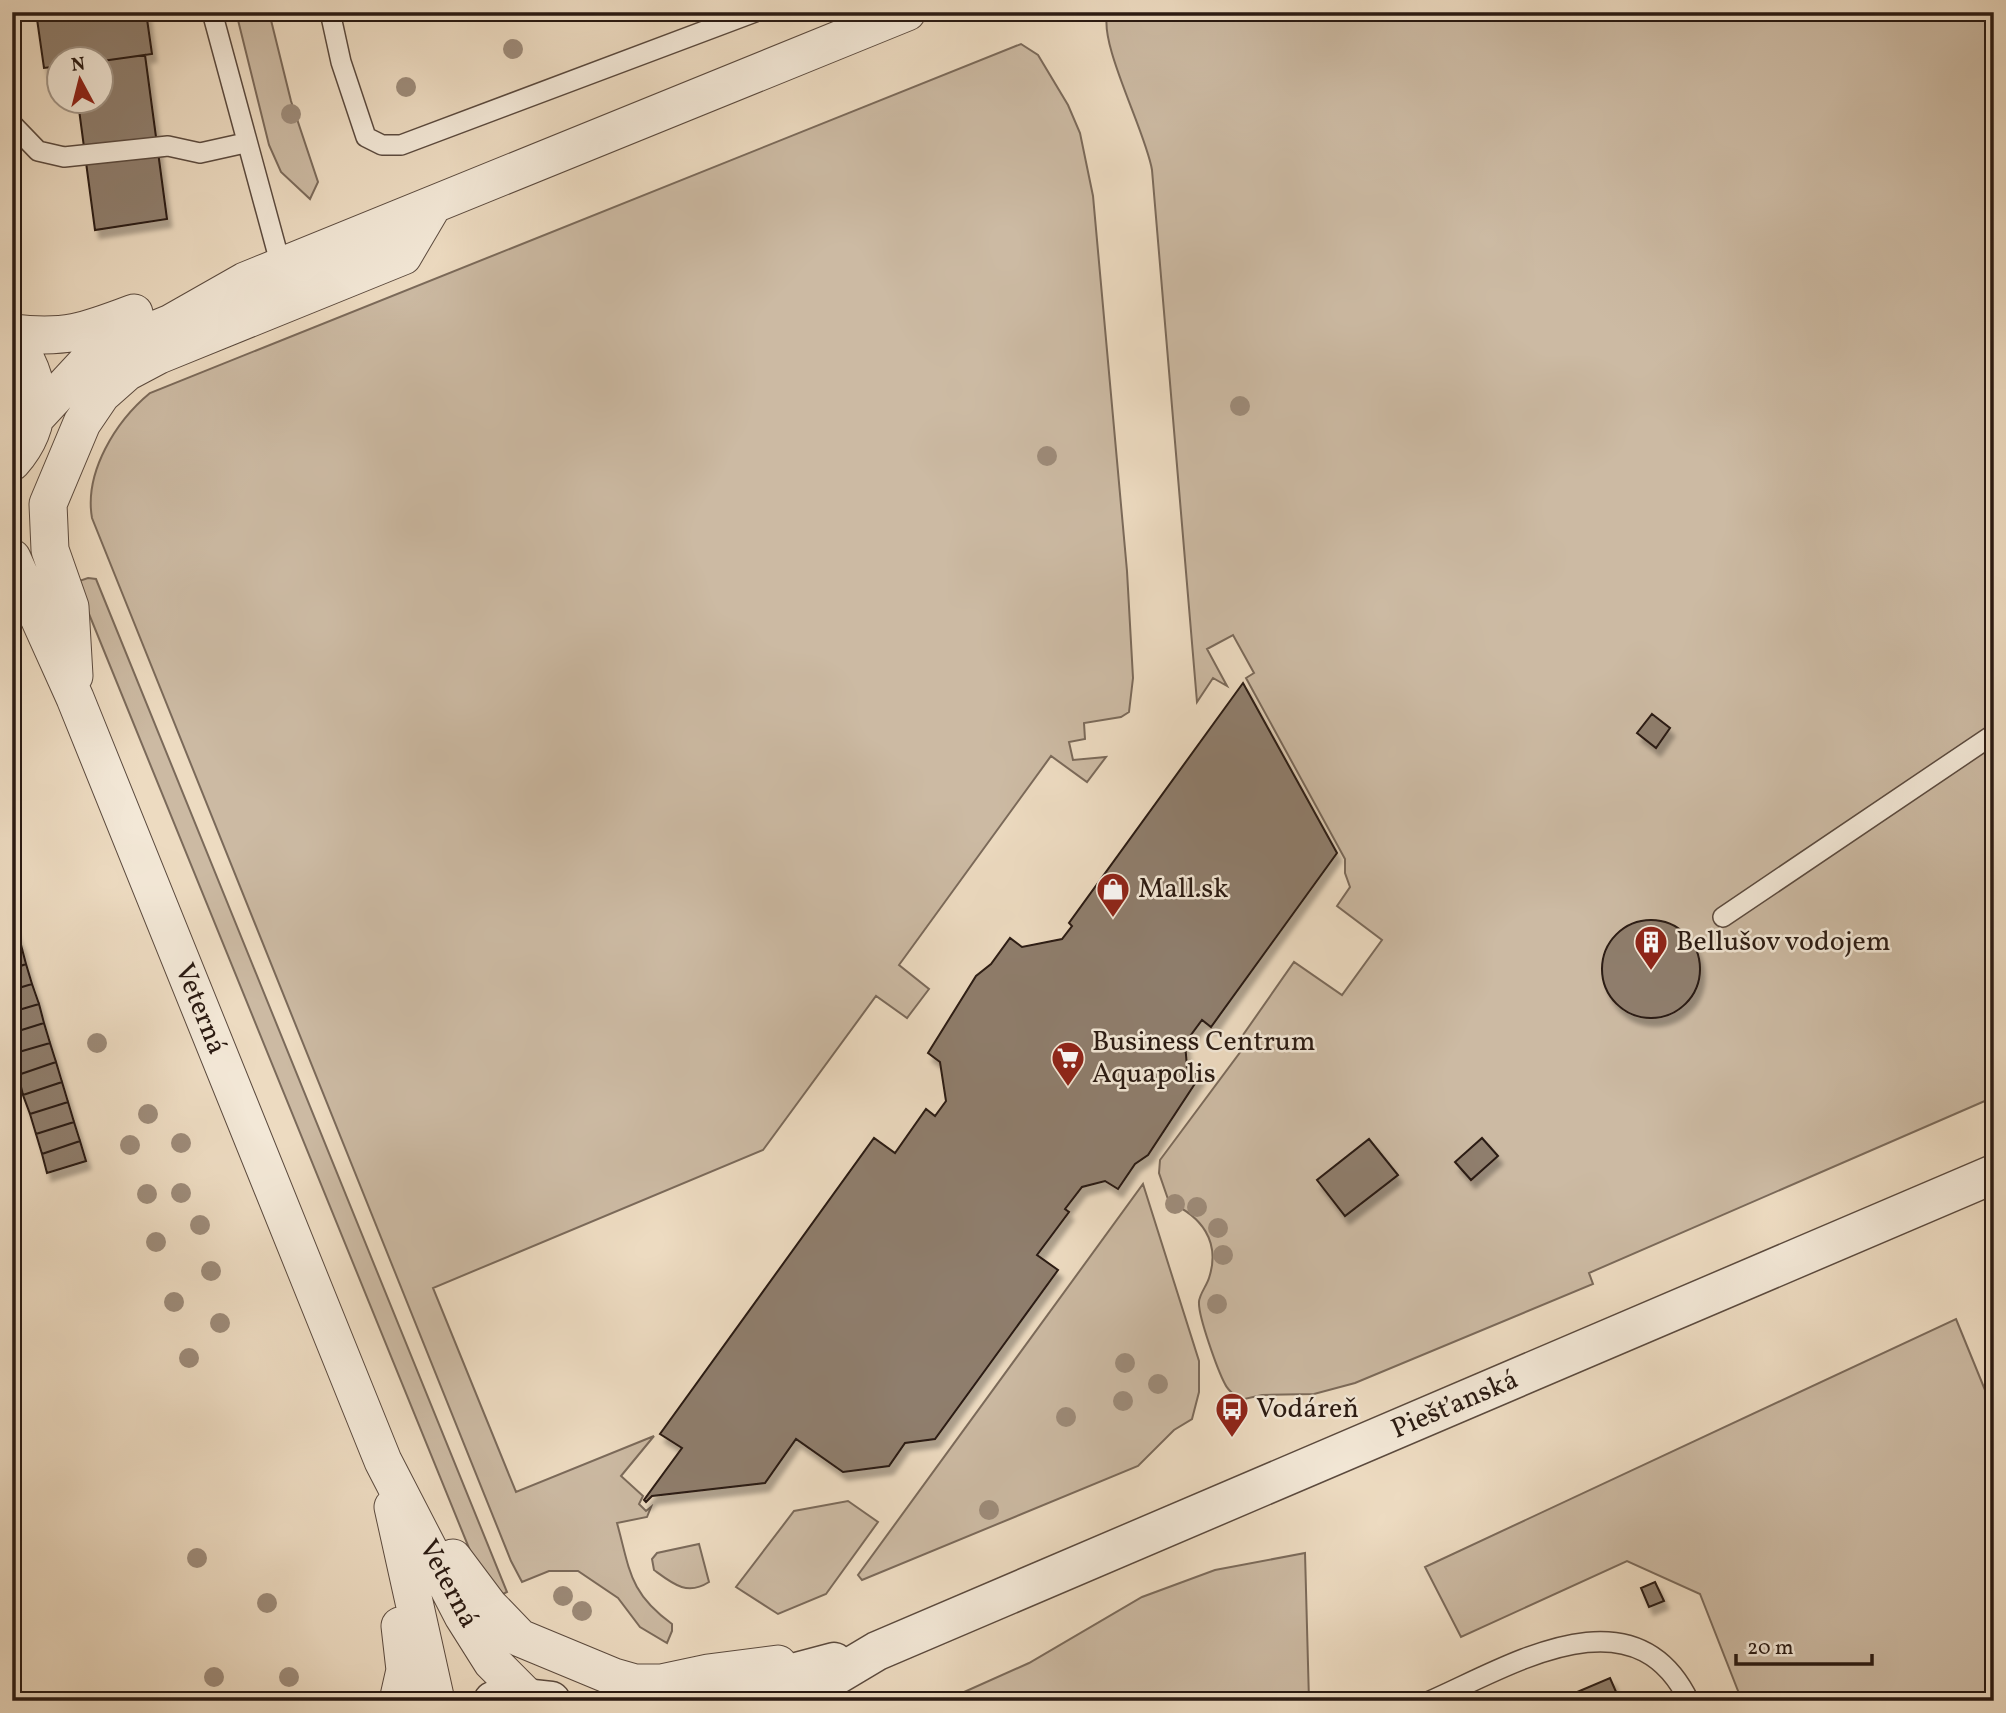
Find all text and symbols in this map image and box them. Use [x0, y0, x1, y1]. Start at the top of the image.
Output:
north arrow [46, 46, 116, 116]
text: N [70, 51, 87, 79]
shop icon: Mall.sk [1094, 870, 1132, 919]
place label: Mall.sk [1138, 870, 1229, 909]
building icon: Bellušov vodojem [1632, 923, 1670, 972]
place label: Bellušov vodojem [1676, 923, 1891, 962]
street label: Veterná [164, 958, 236, 1060]
place label: Business Centrum Aquapolis [1092, 1023, 1316, 1094]
supermarket icon: Business Centrum Aquapolis [1049, 1039, 1087, 1088]
street label: Piešťanská [1385, 1361, 1525, 1449]
bus stop icon: Vodáreň [1213, 1390, 1251, 1439]
place label: Vodáreň [1256, 1390, 1359, 1429]
street label: Veterná [408, 1533, 488, 1635]
scale bar [1736, 1622, 1873, 1666]
text: 20 m [1747, 1634, 1793, 1663]

